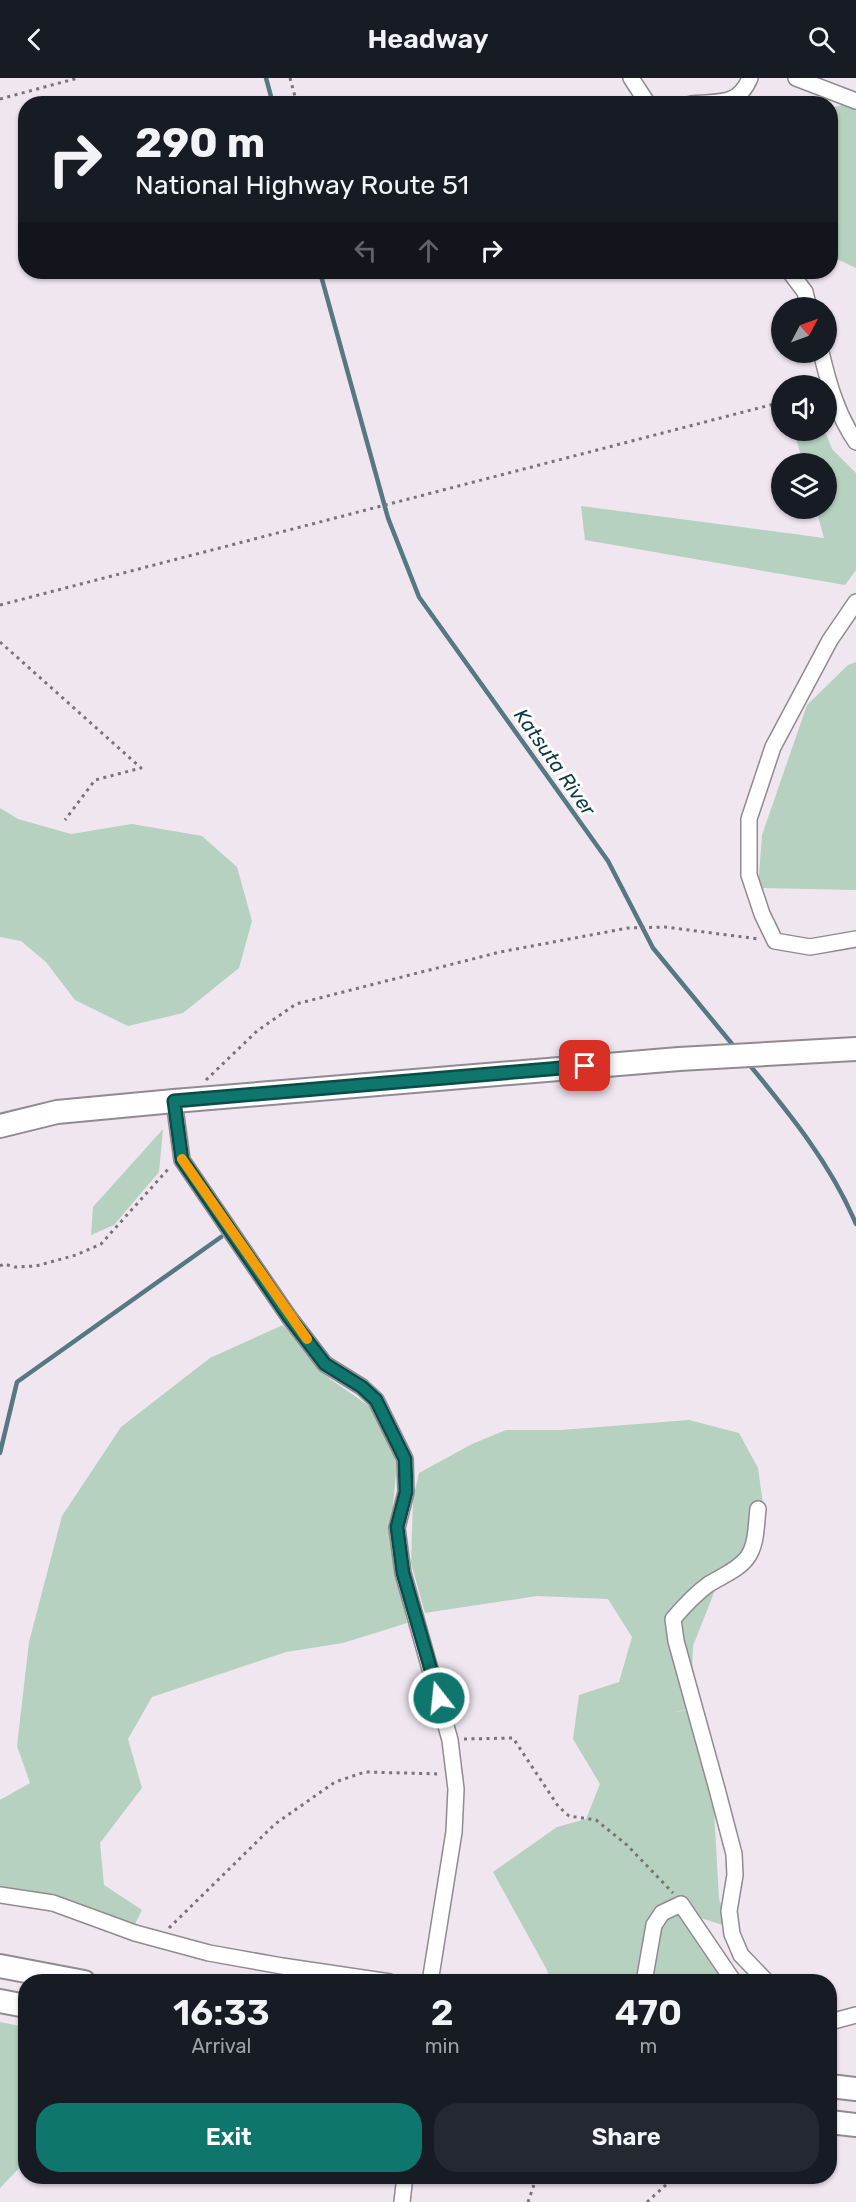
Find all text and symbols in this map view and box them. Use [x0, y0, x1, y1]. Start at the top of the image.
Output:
icon: back [18, 23, 51, 56]
text: Headway [367, 23, 489, 55]
icon: search [805, 23, 838, 56]
text: 290 m [135, 118, 265, 168]
icon: right [36, 120, 114, 198]
text: National Highway Route 51 [135, 169, 469, 201]
icon: left [349, 234, 382, 267]
icon: ahead [412, 234, 445, 267]
icon: right [475, 234, 508, 267]
north arrow [771, 297, 837, 363]
map controls [771, 297, 837, 519]
button: sound [771, 375, 837, 441]
button: layers [771, 453, 837, 519]
water label: Katsuta River [509, 704, 602, 821]
pin [559, 1040, 610, 1091]
icon: arrive [568, 1049, 601, 1082]
position arrow [407, 1666, 471, 1730]
text: 16:33 [173, 1991, 270, 2034]
text: 2 [431, 1991, 454, 2034]
text: 470 [615, 1991, 682, 2034]
text: Arrival [191, 2034, 251, 2058]
text: min [425, 2034, 460, 2058]
text: m [639, 2034, 657, 2058]
button: Exit [36, 2103, 422, 2172]
button: Share [434, 2103, 819, 2172]

